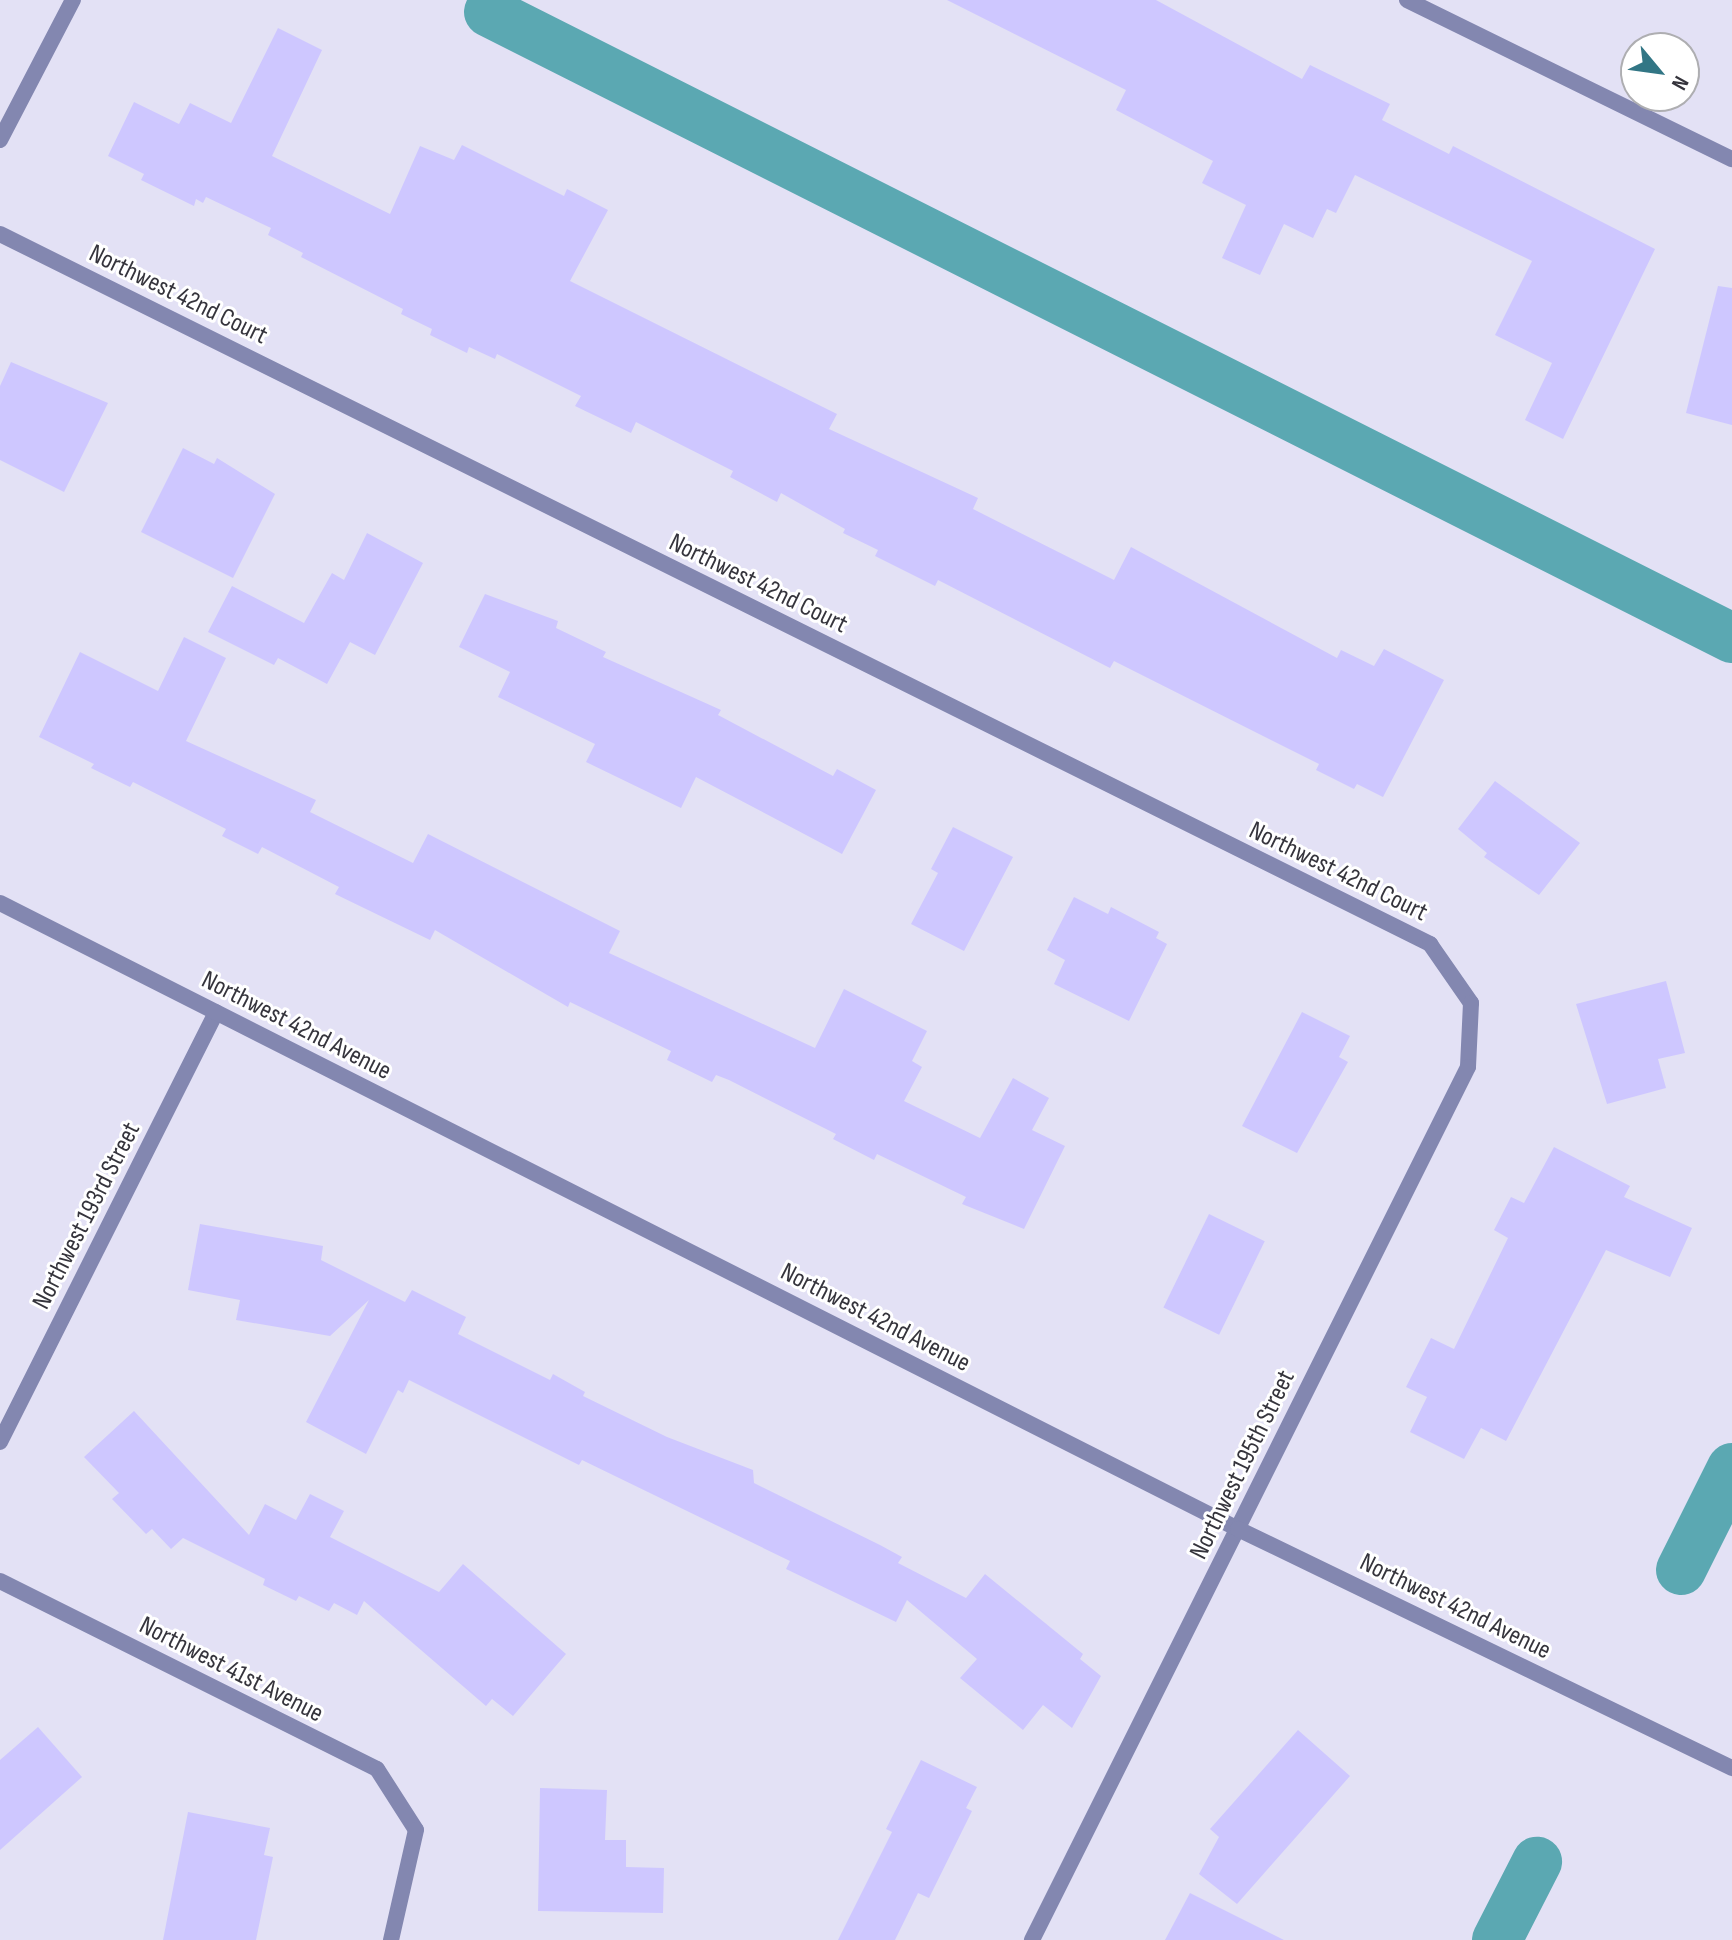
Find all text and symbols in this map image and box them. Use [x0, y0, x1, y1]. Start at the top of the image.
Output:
north arrow [1620, 32, 1700, 112]
text: N [1665, 71, 1694, 95]
street label: Northwest 42nd Court [84, 238, 272, 352]
street label: Northwest 42nd Court [664, 527, 852, 641]
street label: Northwest 42nd Court [1244, 815, 1432, 929]
street label: Northwest 42nd Avenue [196, 965, 396, 1087]
street label: Northwest 193rd Street [26, 1117, 148, 1315]
street label: Northwest 42nd Avenue [775, 1257, 975, 1379]
street label: Northwest 195th Street [1184, 1365, 1302, 1565]
street label: Northwest 42nd Avenue [1354, 1547, 1556, 1667]
street label: Northwest 41st Avenue [134, 1610, 328, 1730]

